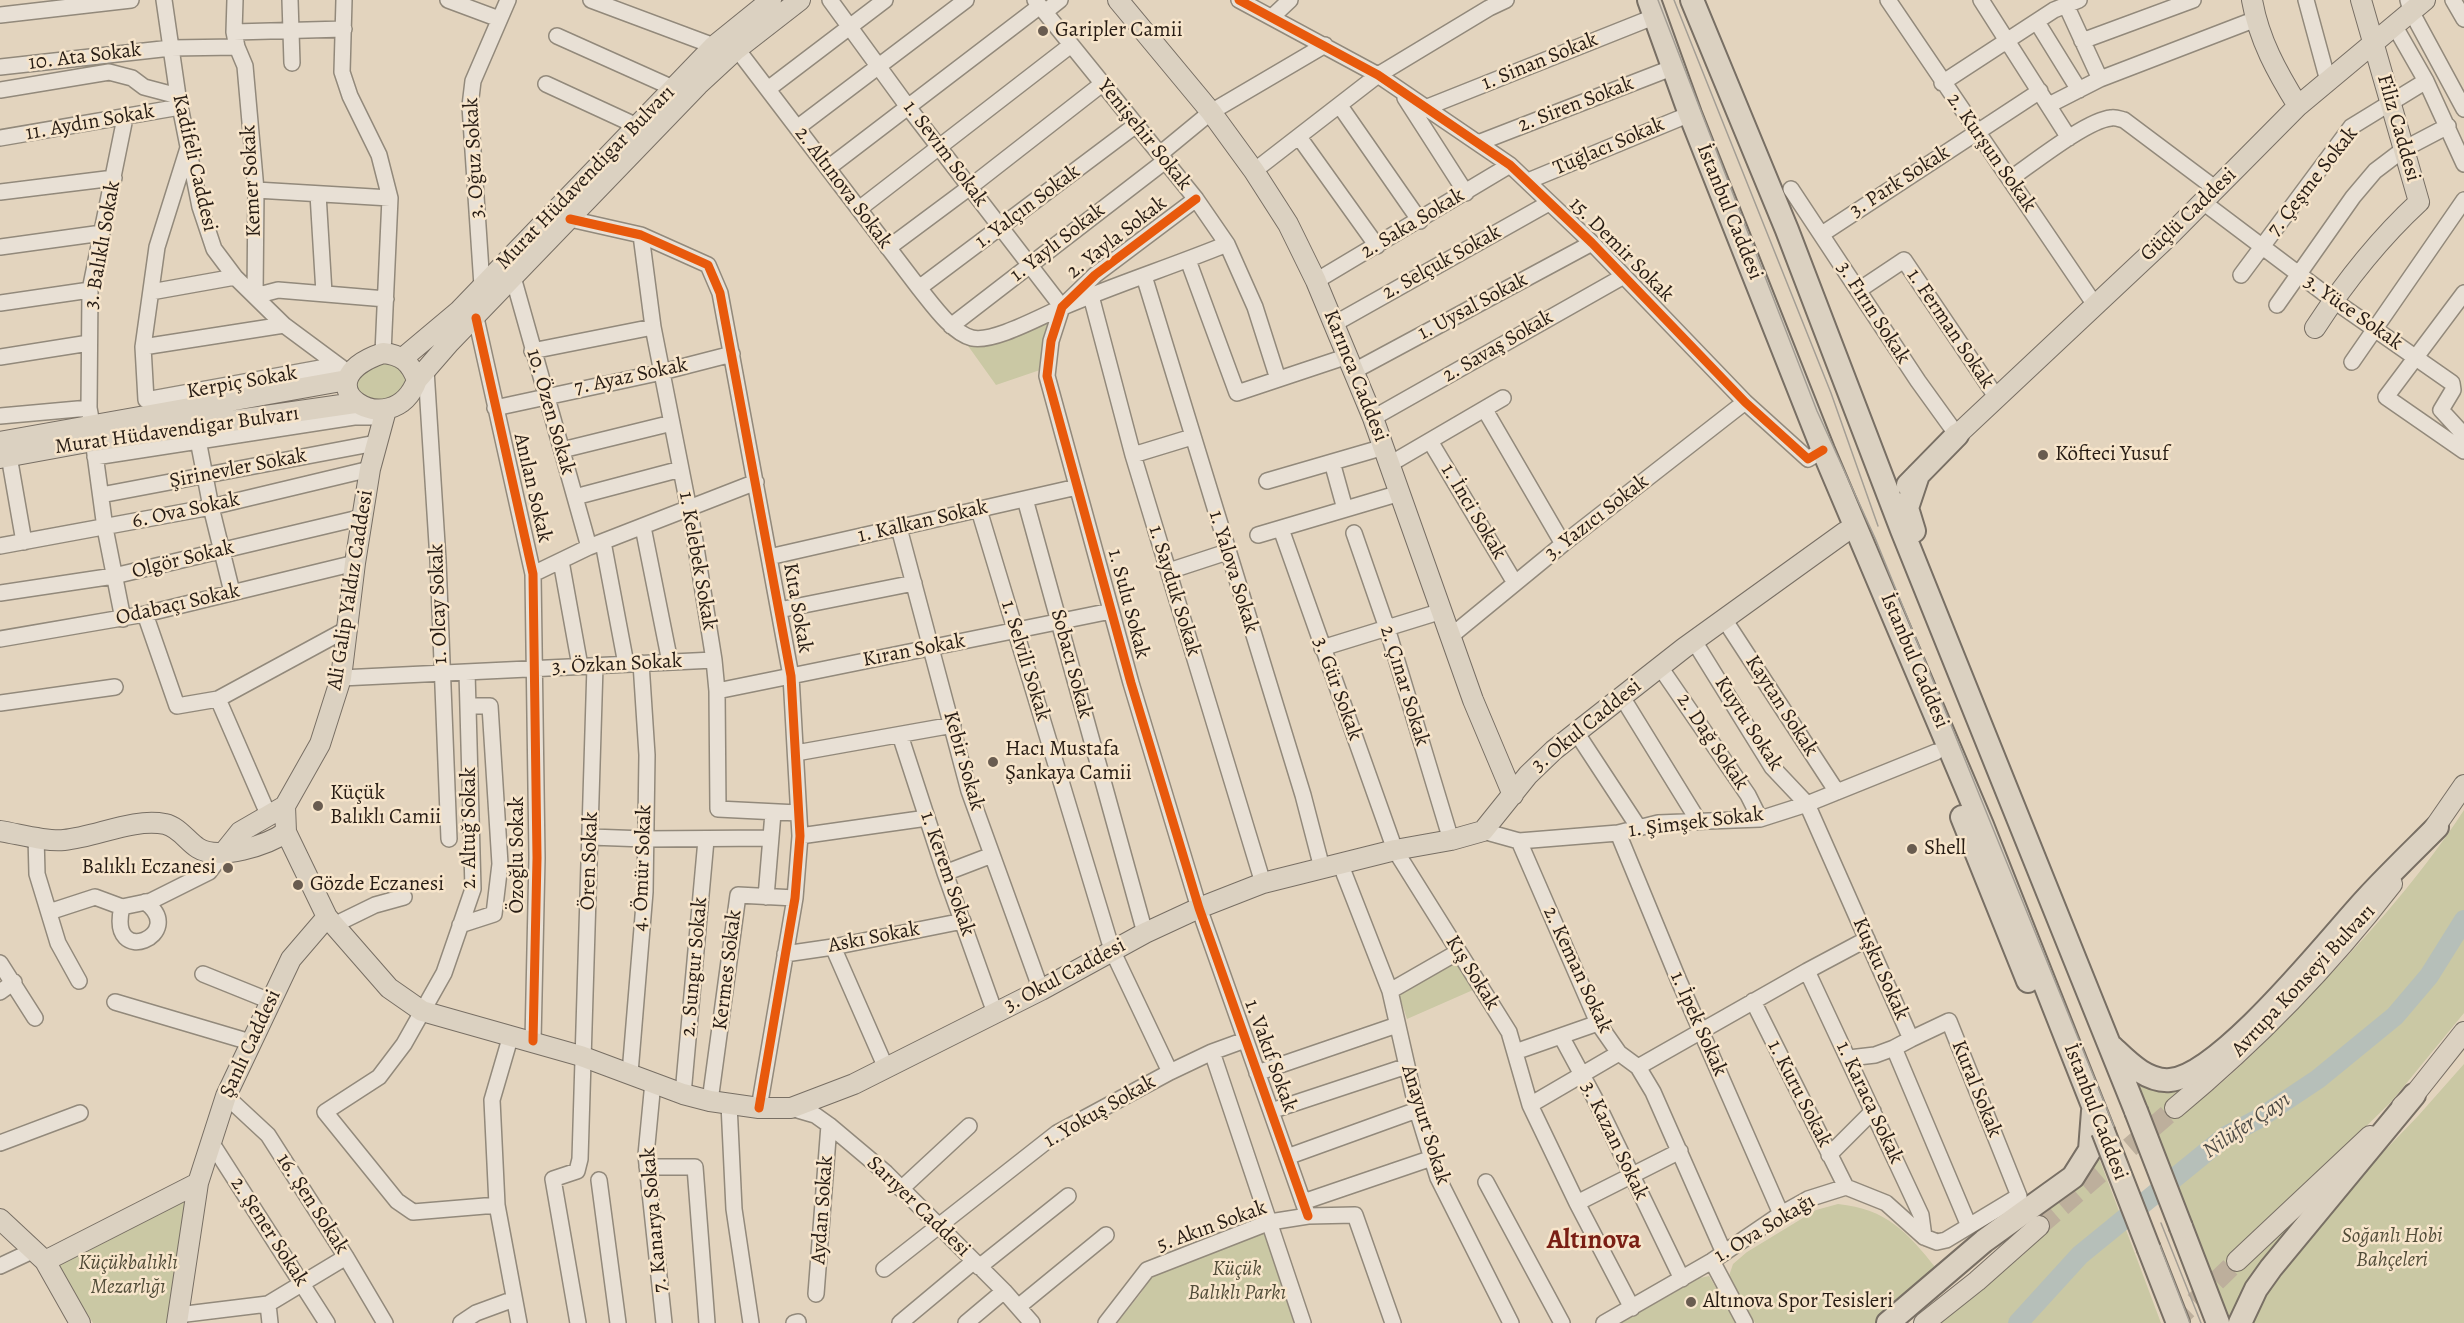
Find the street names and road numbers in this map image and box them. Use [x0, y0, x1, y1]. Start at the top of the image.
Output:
street label: 1. Sinan Sokak [1478, 27, 1602, 97]
street label: 10. Ata Sokak [27, 38, 143, 76]
street label: 2. Siren Sokak [1515, 71, 1637, 139]
street label: Filiz Caddesi [2371, 71, 2425, 185]
street label: Yenişehir Sokak [1091, 74, 1197, 196]
street label: Murat Hüdavendigar Bulvarı [491, 81, 681, 275]
street label: 2. Kurşun Sokak [1941, 89, 2041, 217]
street label: Kadifeli Caddesi [166, 92, 222, 234]
street label: 1. Sevim Sokak [897, 96, 993, 212]
street label: 3. Oğuz Sokak [459, 97, 491, 219]
street label: 11. Aydın Sokak [24, 99, 156, 147]
street label: Tuğlacı Sokak [1550, 112, 1668, 182]
street label: 2. Altınova Sokak [789, 122, 897, 254]
street label: 7. Çeşme Sokak [2262, 122, 2364, 242]
street label: Kemer Sokak [236, 124, 268, 238]
street label: İstanbul Caddesi [1690, 140, 1768, 284]
street label: 3. Park Sokak [1845, 140, 1955, 224]
street label: 1. Yalçın Sokak [971, 159, 1085, 255]
street label: Güçlü Caddesi [2136, 163, 2242, 267]
street label: 3. Balıklı Sokak [79, 179, 127, 311]
street label: 2. Saka Sokak [1357, 183, 1469, 265]
street label: 2. Yayla Sokak [1062, 191, 1172, 285]
street label: 15. Demir Sokak [1563, 192, 1679, 308]
street label: 1. Yaylı Sokak [1006, 198, 1110, 288]
street label: 2. Selçuk Sokak [1378, 220, 1506, 306]
street label: 3. Fırın Sokak [1831, 257, 1915, 369]
street label: 1. Ferman Sokak [1901, 264, 1999, 394]
street label: 1. Uysal Sokak [1414, 268, 1532, 346]
street label: 3. Yüce Sokak [2299, 270, 2407, 356]
street label: 2. Savaş Sokak [1438, 305, 1558, 389]
street label: Karınca Caddesi [1317, 306, 1393, 446]
street label: 10. Özen Sokak [520, 346, 580, 478]
street label: 7. Ayaz Sokak [572, 353, 690, 401]
street label: Kerpiç Sokak [185, 361, 299, 405]
street label: Murat Hüdavendigar Bulvarı [53, 401, 301, 461]
street label: Anılan Sokak [507, 431, 557, 545]
street label: Şirinevler Sokak [167, 443, 309, 495]
street label: 1. İnci Sokak [1435, 460, 1511, 564]
street label: 3. Yazıcı Sokak [1540, 470, 1654, 566]
street label: 6. Ova Sokak [130, 487, 242, 535]
street label: Ali Galip Yaldız Caddesi [323, 488, 379, 692]
street label: 1. Kelebek Sokak [672, 490, 722, 632]
street label: 1. Kalkan Sokak [856, 495, 990, 549]
street label: 1. Yalova Sokak [1202, 508, 1264, 636]
street label: 1. Sayduk Sokak [1142, 523, 1206, 659]
street label: Olgör Sokak [129, 535, 237, 585]
street label: 1. Olcay Sokak [424, 543, 454, 665]
street label: 1. Sulu Sokak [1101, 547, 1155, 661]
street label: Kıta Sokak [777, 561, 817, 655]
street label: Odabaçı Sokak [114, 579, 242, 631]
street label: İstanbul Caddesi [1874, 590, 1954, 732]
street label: 1. Selvili Sokak [995, 598, 1055, 724]
street label: Sobacı Sokak [1044, 607, 1098, 721]
street label: 2. Çınar Sokak [1374, 623, 1434, 749]
street label: Kıran Sokak [861, 629, 967, 673]
street label: 3. Gür Sokak [1307, 634, 1367, 744]
street label: 3. Özkan Sokak [551, 649, 683, 681]
street label: Kaytan Sokak [1739, 651, 1823, 761]
street label: Kuytu Sokak [1708, 672, 1788, 776]
street label: 3. Okul Caddesi [1527, 674, 1647, 778]
street label: 2. Dağ Sokak [1670, 689, 1754, 795]
street label: Kebir Sokak [937, 708, 989, 814]
street label: 2. Altuğ Sokak [457, 767, 483, 889]
street label: Özoğlu Sokak [505, 796, 531, 914]
street label: 1. Şimşek Sokak [1627, 802, 1765, 844]
street label: 4. Ömür Sokak [628, 804, 658, 932]
street label: 1. Kerem Sokak [914, 808, 980, 940]
street label: Ören Sokak [576, 811, 604, 911]
street label: 2. Sungur Sokak [676, 896, 714, 1038]
street label: Avrupa Konseyi Bulvarı [2227, 900, 2381, 1062]
street label: 2. Keman Sokak [1537, 903, 1617, 1037]
street label: Kermes Sokak [708, 908, 748, 1032]
street label: Kuşku Sokak [1846, 914, 1914, 1024]
street label: Askı Sokak [826, 917, 922, 959]
street label: Kış Sokak [1439, 931, 1505, 1015]
street label: 3. Okul Caddesi [1000, 933, 1130, 1019]
street label: 1. İpek Sokak [1664, 968, 1732, 1080]
street label: Şanlı Caddesi [215, 986, 287, 1102]
street label: 1. Vakıf Sokak [1238, 996, 1302, 1116]
street label: 1. Kuru Sokak [1761, 1036, 1837, 1152]
street label: Kural Sokak [1945, 1037, 2007, 1141]
street label: 1. Karaca Sokak [1830, 1038, 1908, 1168]
street label: İstanbul Caddesi [2057, 1040, 2133, 1184]
street label: Anayurt Sokak [1395, 1062, 1455, 1188]
street label: 1. Yokuş Sokak [1040, 1070, 1160, 1154]
street label: 3. Kazan Sokak [1574, 1078, 1654, 1204]
street label: 7. Kanarya Sokak [636, 1146, 674, 1294]
street label: 16. Şen Sokak [270, 1149, 354, 1259]
street label: Sarıyer Caddesi [861, 1151, 975, 1263]
street label: Aydan Sokak [807, 1155, 839, 1265]
street label: 2. Şener Sokak [224, 1173, 314, 1291]
street label: 1. Ova Sokağı [1710, 1189, 1820, 1269]
street label: 5. Akın Sokak [1154, 1196, 1270, 1258]

